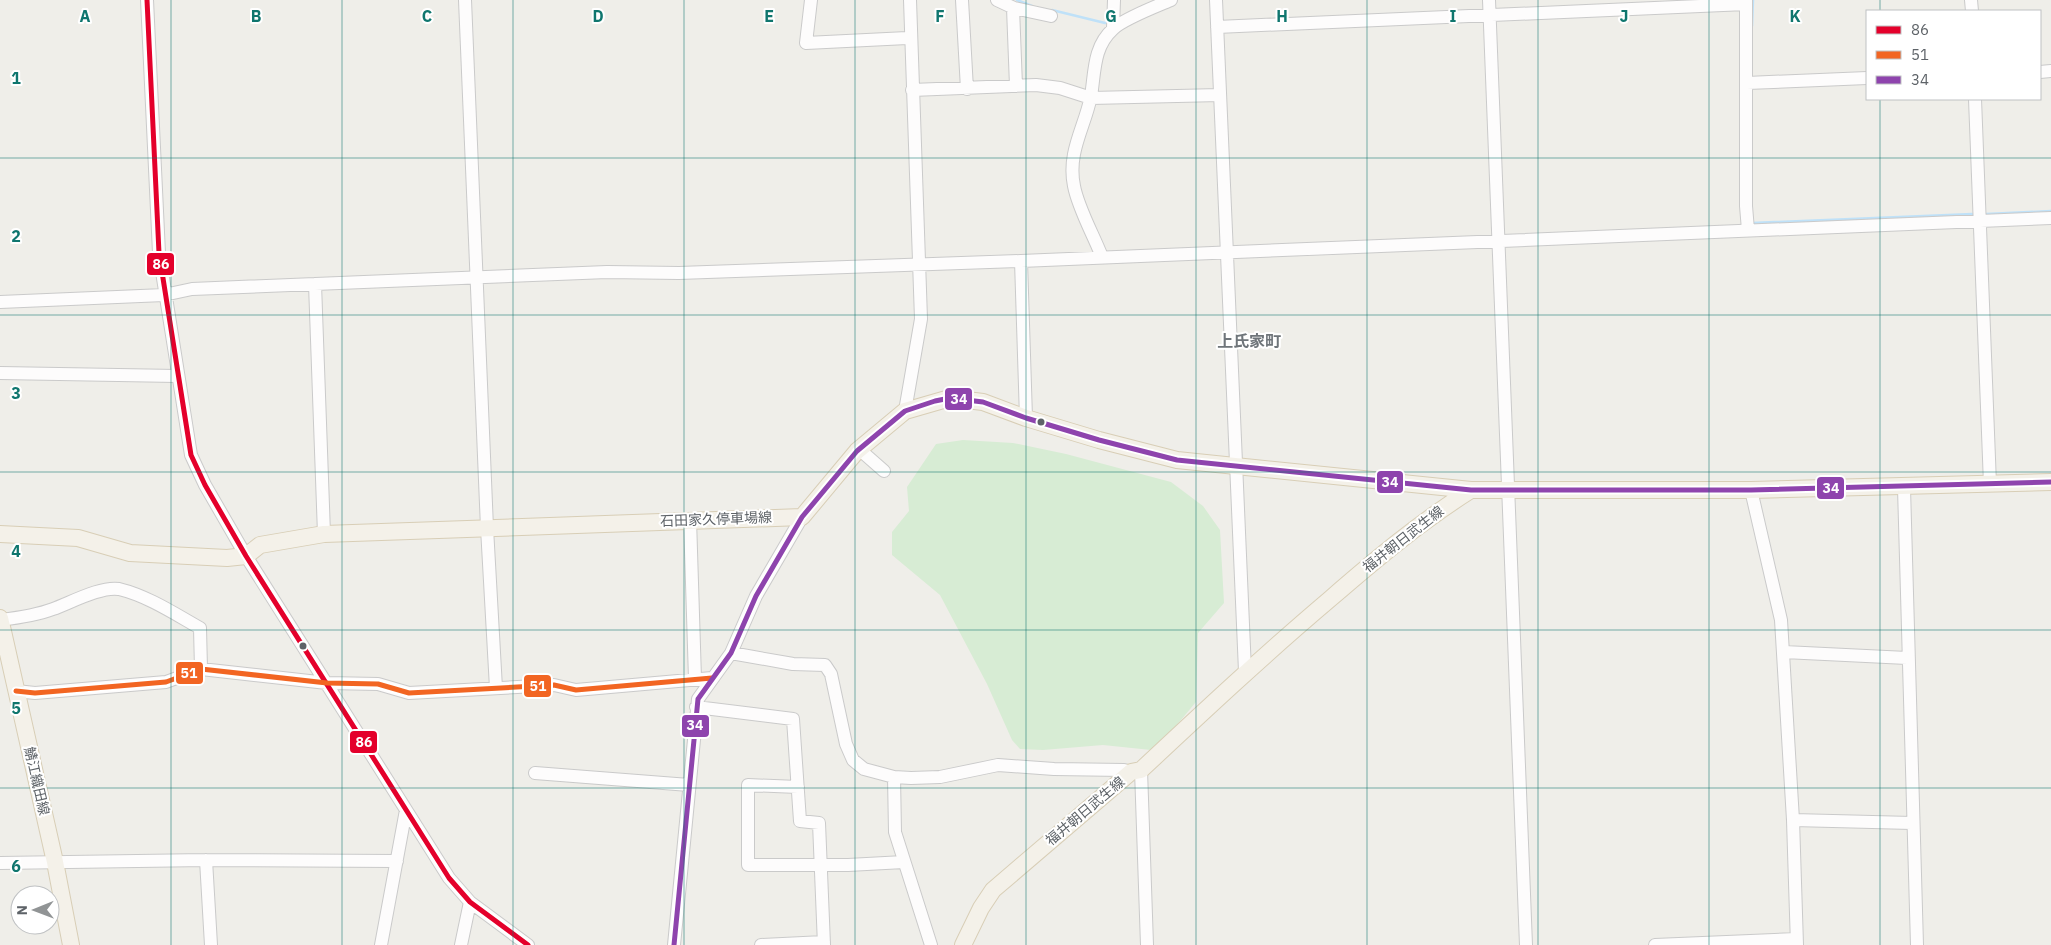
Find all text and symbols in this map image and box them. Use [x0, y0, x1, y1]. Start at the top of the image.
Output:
text: A [80, 6, 91, 26]
text: B [251, 6, 262, 26]
text: C [422, 6, 432, 26]
text: D [592, 6, 604, 26]
text: E [764, 6, 774, 26]
text: F [935, 6, 945, 26]
text: G [1105, 6, 1117, 26]
text: H [1276, 6, 1288, 26]
text: I [1450, 6, 1457, 26]
text: J [1620, 6, 1628, 26]
text: K [1789, 6, 1801, 26]
legend [1866, 10, 2041, 100]
text: 86 [1911, 20, 1929, 39]
text: 51 [1911, 45, 1929, 64]
text: 1 [11, 68, 21, 88]
text: 34 [1911, 70, 1929, 89]
text: 2 [11, 226, 21, 246]
line badge: 86 [146, 252, 175, 276]
text: 86 [153, 255, 169, 273]
district label: 上氏家町 [1217, 331, 1281, 351]
text: 3 [11, 383, 21, 403]
line badge: 34 [944, 387, 973, 411]
text: 34 [951, 390, 967, 408]
unlabelled marker [1036, 417, 1046, 427]
line badge: 34 [1376, 470, 1404, 494]
text: 34 [1382, 473, 1398, 491]
line badge: 34 [1816, 476, 1845, 500]
text: 34 [1823, 479, 1839, 497]
street label: 福井朝日武生線 [1359, 502, 1447, 576]
street label: 石田家久停車場線 [660, 508, 772, 530]
text: 4 [11, 541, 21, 561]
unlabelled marker [298, 641, 308, 651]
line badge: 51 [175, 661, 204, 685]
text: 51 [181, 664, 198, 682]
line badge: 51 [523, 674, 552, 698]
text: 51 [530, 677, 547, 695]
text: 5 [11, 698, 21, 718]
line badge: 34 [681, 714, 710, 738]
text: 34 [687, 716, 703, 734]
line badge: 86 [349, 730, 378, 754]
text: 86 [356, 733, 372, 751]
street label: 鯖江織田線 [20, 745, 54, 817]
street label: 福井朝日武生線 [1042, 773, 1128, 849]
text: 6 [11, 856, 21, 876]
north arrow [10, 885, 60, 935]
text: N [13, 905, 31, 915]

